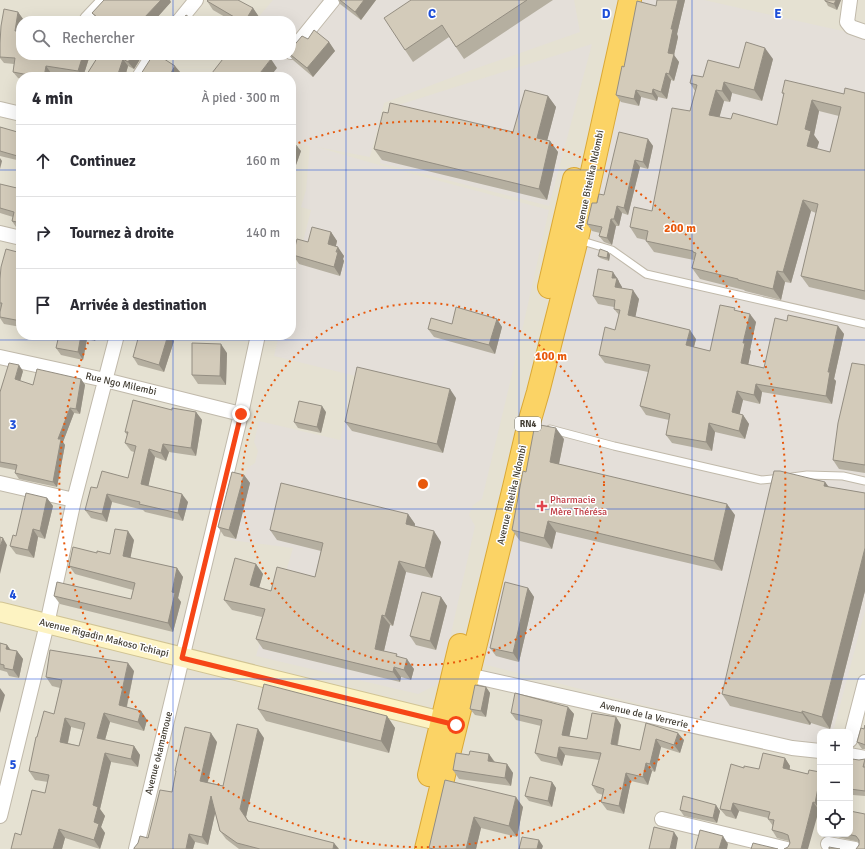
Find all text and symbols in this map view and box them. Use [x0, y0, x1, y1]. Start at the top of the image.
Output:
text: C [428, 6, 436, 22]
text: D [602, 6, 611, 22]
text: E [774, 6, 782, 22]
search box [16, 16, 296, 60]
icon: search [30, 27, 52, 49]
text: Rechercher [62, 29, 135, 47]
text: 4 min [32, 88, 73, 109]
text: À pied · 300 m [201, 90, 280, 106]
street label: Avenue Bitelika Ndombi [574, 129, 606, 231]
icon: ahead [32, 150, 54, 172]
text: Continuez [70, 152, 136, 170]
text: 160 m [246, 153, 280, 169]
text: 200 m [664, 221, 696, 236]
icon: right [32, 222, 54, 244]
text: Tournez à droite [70, 224, 174, 242]
text: 140 m [246, 225, 280, 241]
icon: arrive [32, 294, 54, 316]
text: Arrivée à destination [70, 296, 207, 314]
text: 100 m [535, 349, 567, 364]
street label: Rue Ngo Milembi [84, 370, 158, 398]
route end [232, 405, 250, 423]
text: 3 [9, 417, 17, 433]
road number: RN4 [515, 417, 541, 431]
street label: Avenue Bitelika Ndombi [495, 444, 529, 546]
centre of rings [416, 477, 430, 491]
place label: Pharmacie Mère Thérésa [550, 494, 607, 518]
marker: Pharmacie Mère Thérésa [537, 501, 547, 511]
text: 4 [9, 587, 17, 603]
street label: Avenue Rigadin Makoso Tchiapi [38, 616, 170, 660]
street label: Avenue de la Verrerie [599, 699, 689, 731]
street label: Avenue okamamoue [143, 710, 175, 796]
route start [447, 716, 465, 734]
map controls [817, 729, 853, 837]
button: + [817, 729, 853, 765]
text: 5 [9, 757, 17, 773]
button: − [817, 765, 853, 801]
button: locate [817, 801, 853, 837]

